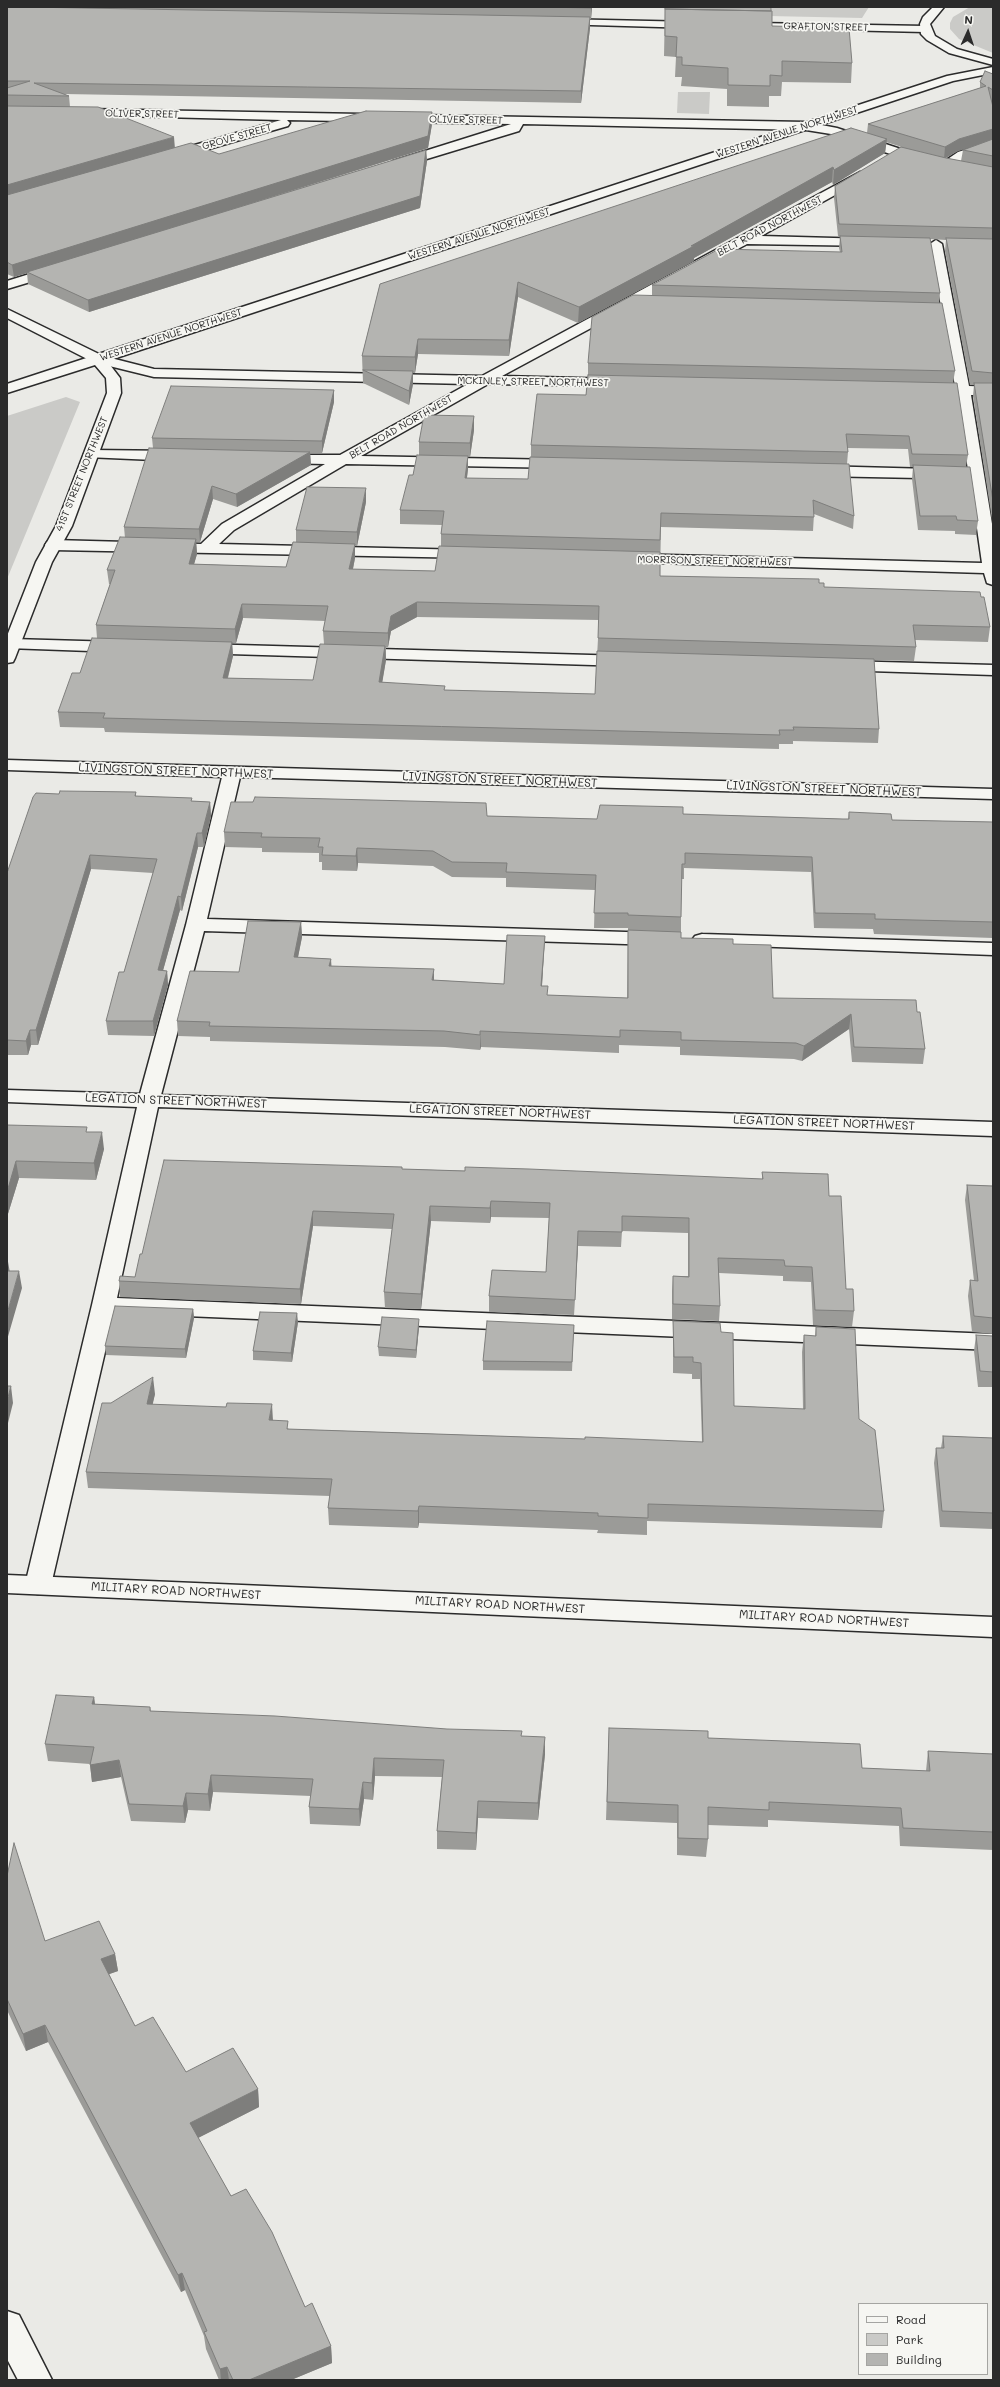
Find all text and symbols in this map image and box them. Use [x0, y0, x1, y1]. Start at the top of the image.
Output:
north arrow [948, 12, 988, 52]
text: N [964, 12, 973, 27]
street label: GRAFTON STREET [783, 20, 869, 34]
street label: WESTERN AVENUE NORTHWEST [714, 103, 860, 161]
street label: OLIVER STREET [105, 107, 179, 121]
street label: OLIVER STREET [429, 113, 503, 127]
street label: GROVE STREET [201, 121, 273, 153]
street label: BELT ROAD NORTHWEST [715, 193, 825, 259]
street label: WESTERN AVENUE NORTHWEST [406, 205, 552, 263]
street label: WESTERN AVENUE NORTHWEST [98, 306, 244, 364]
street label: MCKINLEY STREET NORTHWEST [457, 375, 609, 389]
street label: BELT ROAD NORTHWEST [347, 392, 455, 462]
street label: 41ST STREET NORTHWEST [53, 415, 111, 533]
street label: MORRISON STREET NORTHWEST [637, 554, 793, 568]
street label: LIVINGSTON STREET NORTHWEST [78, 760, 274, 782]
street label: LIVINGSTON STREET NORTHWEST [402, 769, 598, 791]
street label: LIVINGSTON STREET NORTHWEST [726, 778, 922, 800]
street label: LEGATION STREET NORTHWEST [85, 1091, 267, 1111]
street label: LEGATION STREET NORTHWEST [409, 1102, 591, 1122]
street label: LEGATION STREET NORTHWEST [733, 1113, 915, 1133]
street label: MILITARY ROAD NORTHWEST [90, 1579, 262, 1603]
street label: MILITARY ROAD NORTHWEST [414, 1593, 586, 1617]
street label: MILITARY ROAD NORTHWEST [738, 1607, 910, 1631]
legend [858, 2303, 988, 2375]
text: Road [896, 2311, 926, 2327]
text: Park [896, 2331, 923, 2347]
text: Building [896, 2351, 942, 2367]

